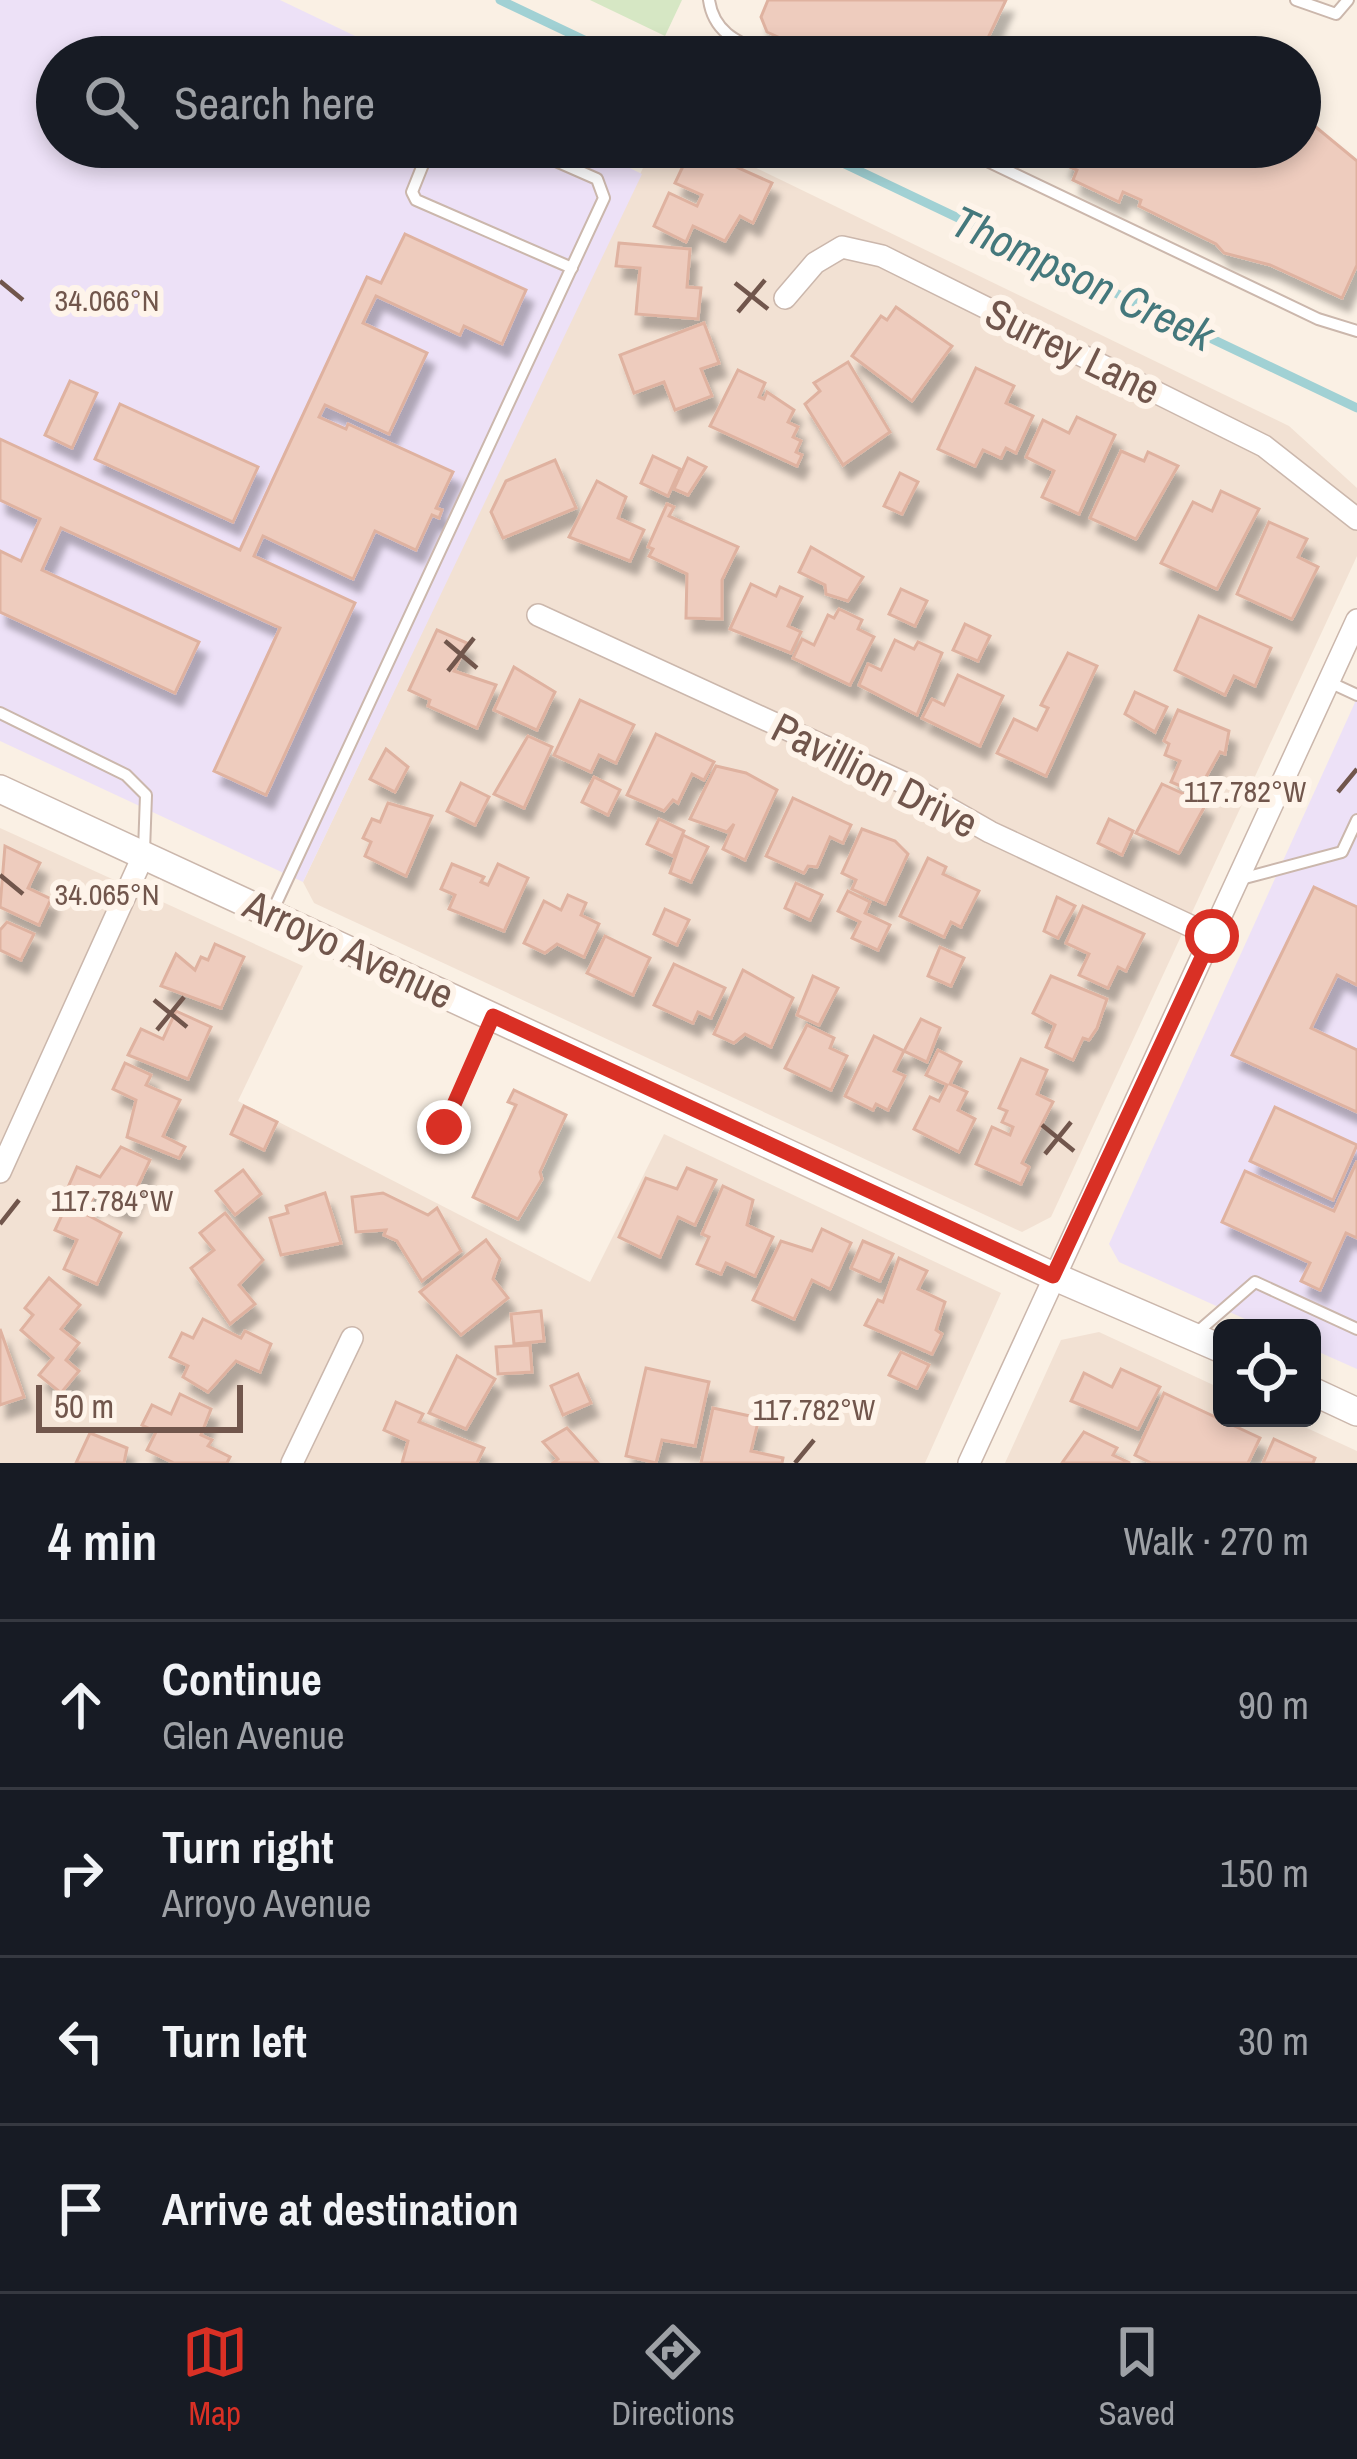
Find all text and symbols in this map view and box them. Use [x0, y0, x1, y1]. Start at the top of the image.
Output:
search box [36, 36, 1321, 168]
icon: search [78, 69, 144, 135]
text: Search here [174, 72, 375, 133]
water label: Thompson Creek [942, 190, 1226, 366]
text: 34.066°N [55, 280, 160, 320]
street label: Surrey Lane [976, 285, 1170, 417]
street label: Pavillion Drive [763, 699, 987, 851]
text: 117.782°W [1184, 771, 1306, 811]
text: 34.065°N [55, 874, 160, 914]
street label: Arroyo Avenue [234, 876, 463, 1022]
route start [1185, 909, 1239, 963]
route end [417, 1100, 471, 1154]
text: 117.784°W [51, 1180, 173, 1220]
map controls [1213, 1319, 1321, 1427]
button: locate [1213, 1319, 1321, 1427]
scale bar [36, 1379, 243, 1432]
text: 50 m [54, 1384, 114, 1428]
text: 117.782°W [753, 1389, 875, 1429]
text: 4 min [48, 1507, 157, 1576]
text: Walk · 270 m [1124, 1515, 1309, 1567]
text: Continue [162, 1648, 322, 1709]
icon: ahead [48, 1672, 114, 1738]
text: 90 m [1238, 1679, 1309, 1731]
text: Glen Avenue [162, 1709, 345, 1761]
text: Turn right [162, 1816, 334, 1877]
icon: right [48, 1840, 114, 1906]
text: 150 m [1220, 1847, 1309, 1899]
text: Arroyo Avenue [162, 1877, 371, 1929]
icon: left [48, 2008, 114, 2074]
text: Turn left [162, 2010, 307, 2071]
text: 30 m [1238, 2015, 1309, 2067]
icon: arrive [48, 2176, 114, 2242]
text: Arrive at destination [162, 2178, 519, 2239]
tab: Map [182, 2319, 248, 2435]
tab: Directions [611, 2319, 735, 2435]
tab: Saved [1098, 2319, 1175, 2435]

